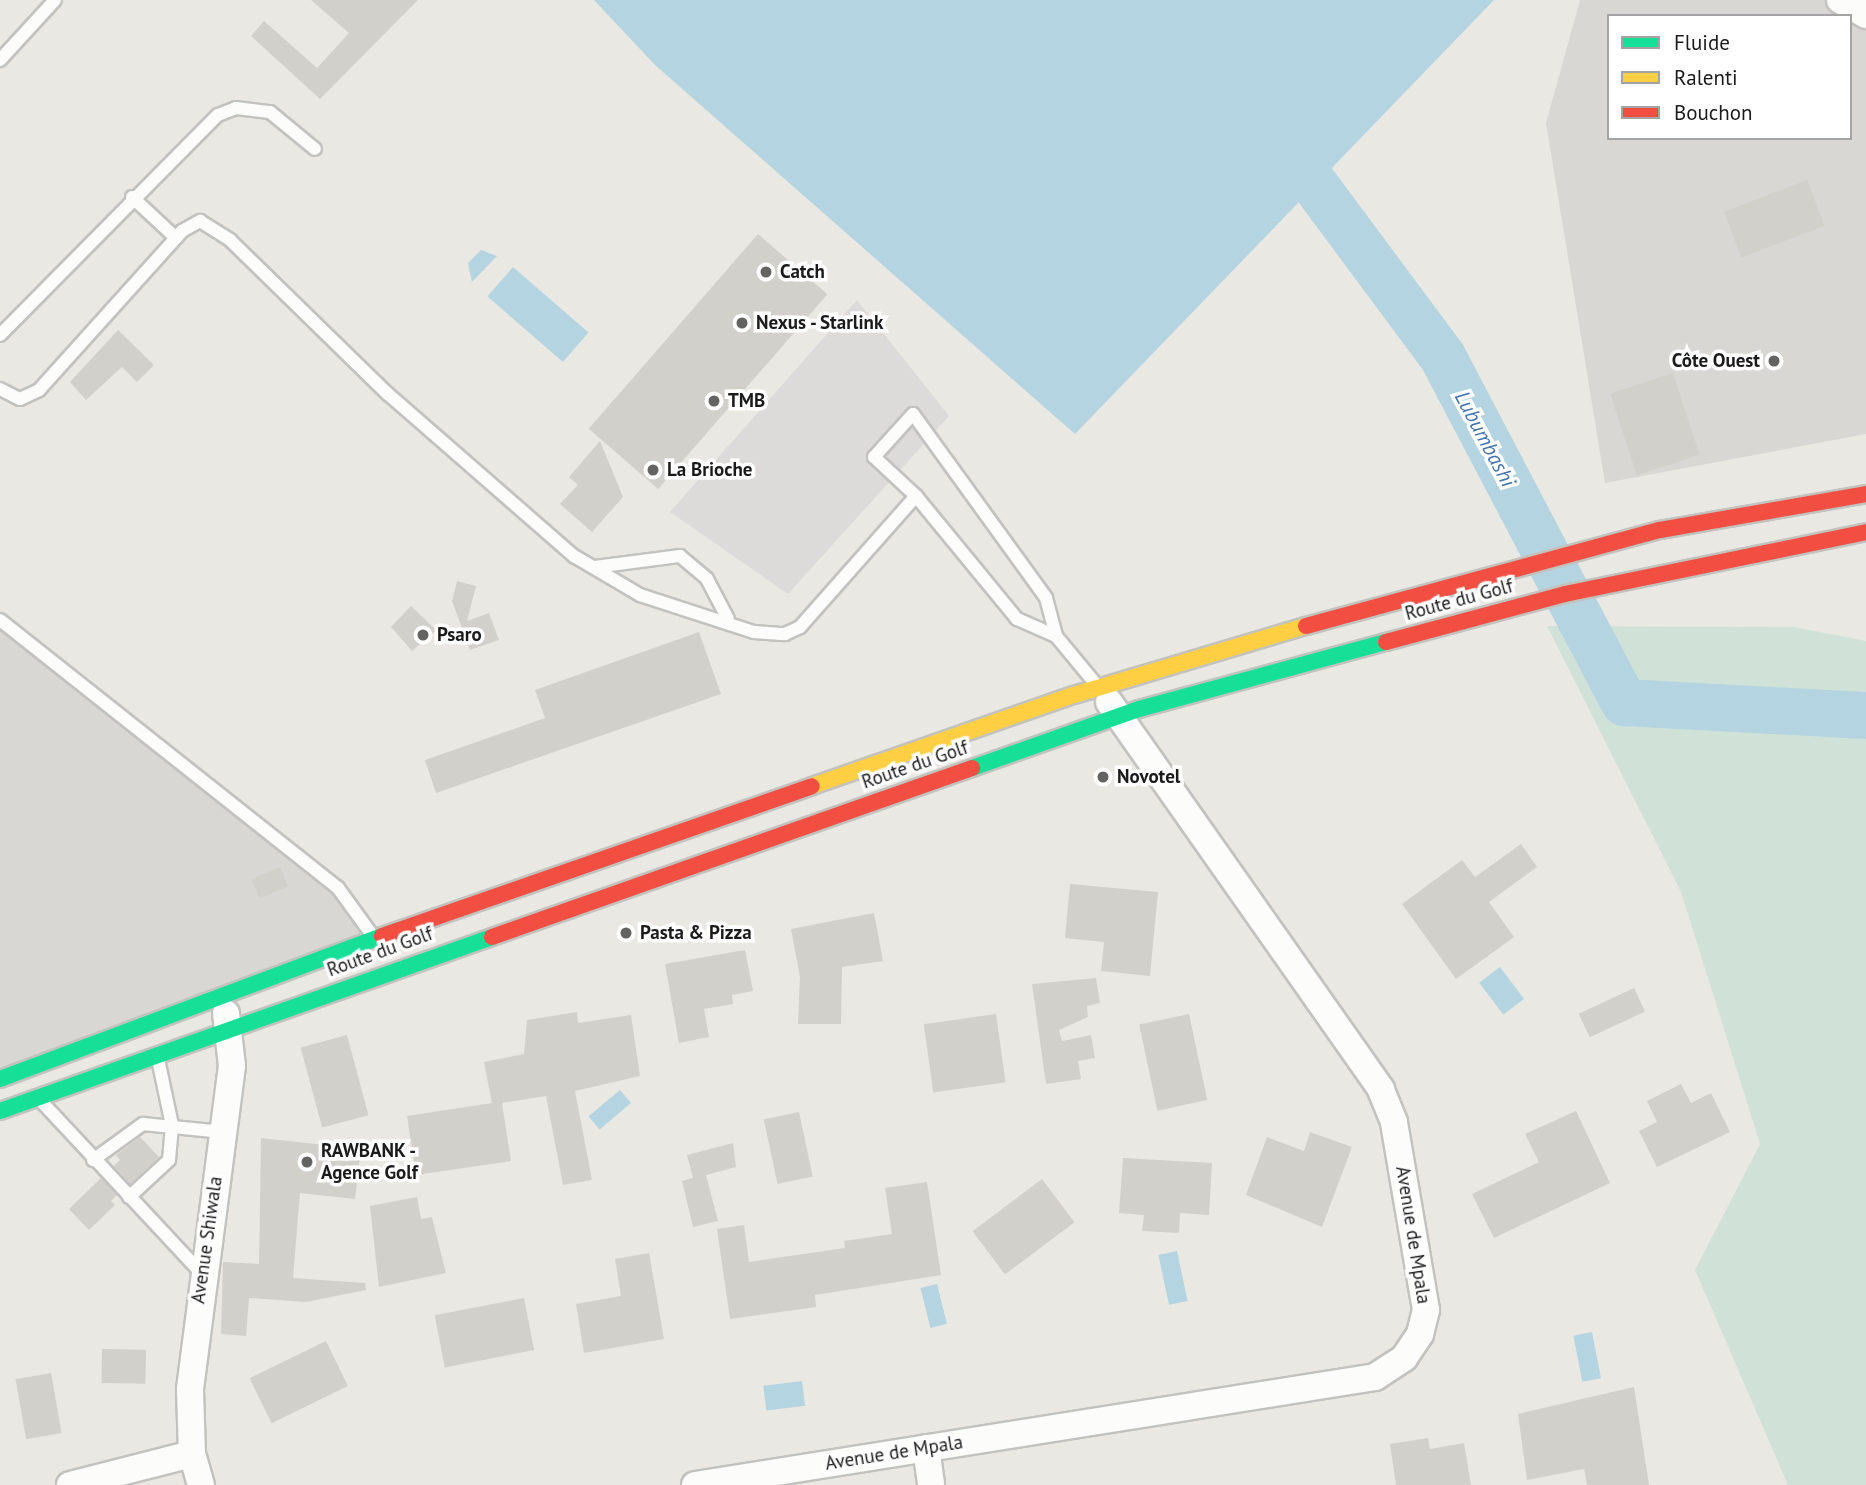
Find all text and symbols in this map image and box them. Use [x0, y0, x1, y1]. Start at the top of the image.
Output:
legend [1607, 14, 1852, 140]
text: Fluide [1674, 29, 1730, 56]
text: Ralenti [1674, 64, 1738, 91]
text: Bouchon [1674, 99, 1753, 126]
place label: Catch [780, 261, 825, 283]
marker: Catch [758, 264, 774, 280]
place label: Nexus - Starlink [756, 312, 886, 334]
marker: Nexus - Starlink [734, 315, 750, 331]
place label: Côte Ouest [1672, 350, 1760, 372]
marker: Côte Ouest [1766, 353, 1782, 369]
water label: Lubumbashi [1449, 387, 1521, 491]
place label: TMB [728, 390, 765, 412]
marker: TMB [706, 393, 722, 409]
place label: La Brioche [667, 459, 752, 481]
marker: La Brioche [645, 462, 661, 478]
street label: Route du Golf [1403, 575, 1515, 625]
place label: Psaro [437, 624, 482, 646]
marker: Psaro [415, 627, 431, 643]
street label: Route du Golf [859, 736, 971, 794]
place label: Novotel [1117, 766, 1180, 788]
marker: Novotel [1095, 769, 1111, 785]
street label: Route du Golf [324, 922, 436, 982]
place label: Pasta & Pizza [640, 922, 752, 944]
marker: Pasta & Pizza [618, 925, 634, 941]
place label: RAWBANK - Agence Golf [321, 1140, 418, 1184]
marker: RAWBANK - Agence Golf [299, 1154, 315, 1170]
street label: Avenue de Mpala [1391, 1165, 1435, 1305]
street label: Avenue Shiwala [187, 1175, 227, 1305]
street label: Avenue de Mpala [824, 1431, 964, 1475]

